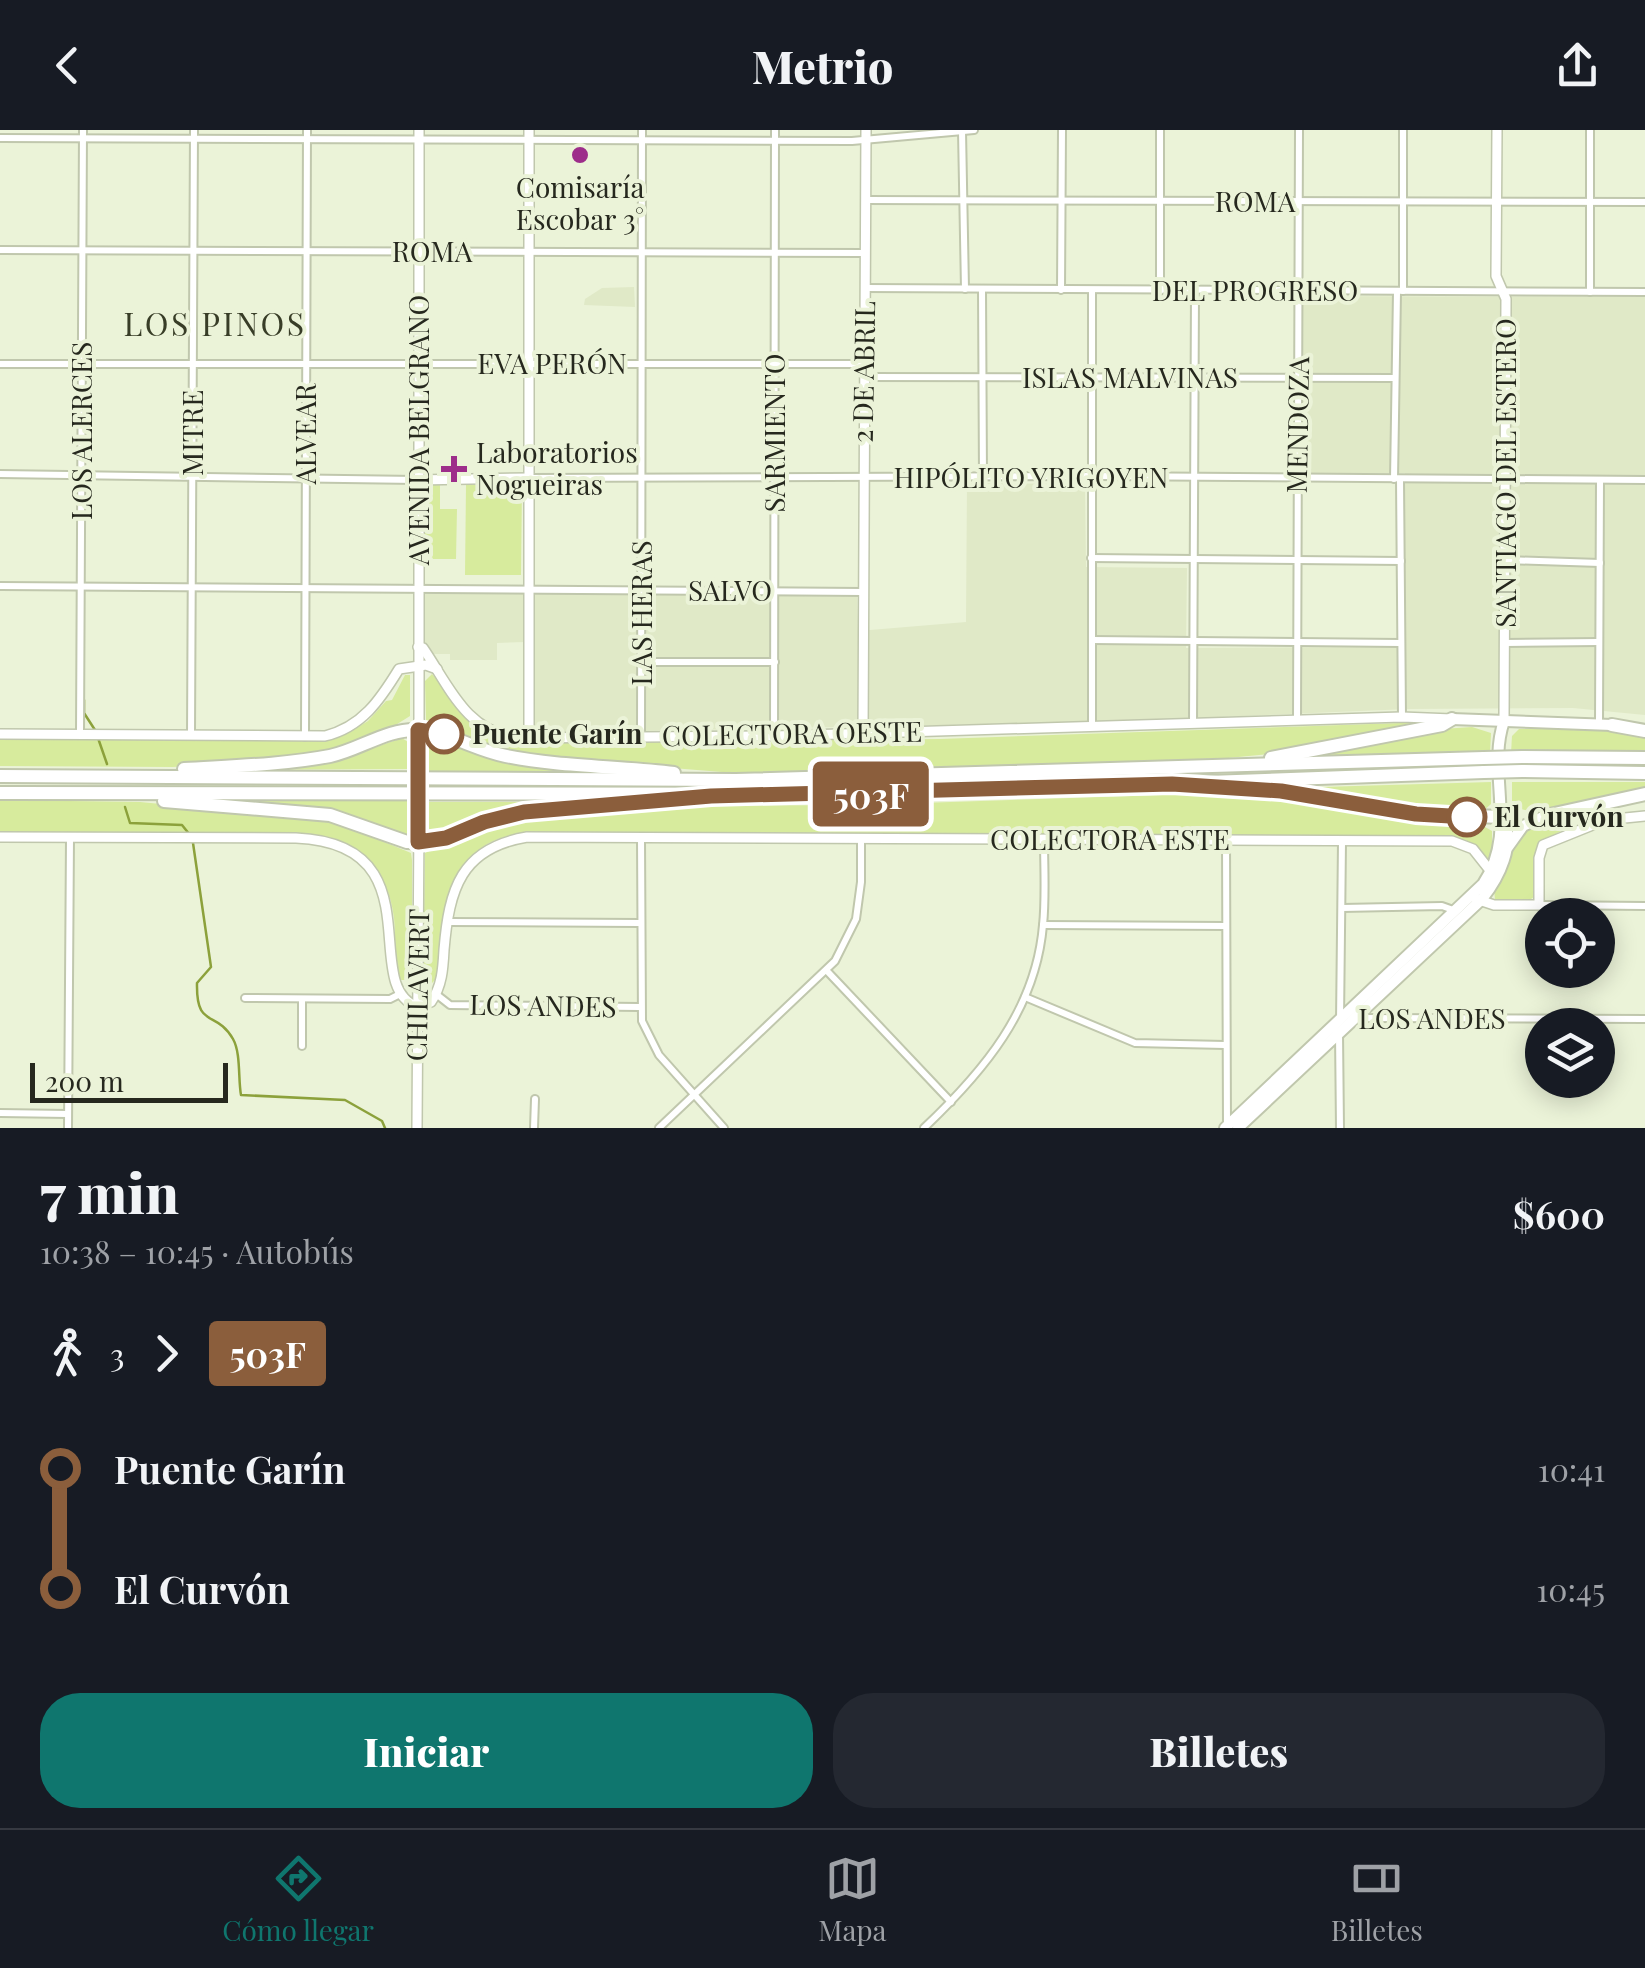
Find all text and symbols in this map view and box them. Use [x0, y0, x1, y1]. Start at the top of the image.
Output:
text: Metrio [752, 35, 893, 95]
icon: back [40, 38, 95, 93]
icon: share [1550, 38, 1605, 93]
marker: Comisaría Escobar 3° [569, 144, 591, 166]
place label: Comisaría Escobar 3° [516, 168, 644, 237]
street label: ROMA [1215, 182, 1296, 219]
street label: ROMA [392, 232, 473, 269]
street label: DEL PROGRESO [1152, 271, 1358, 308]
street label: AVENIDA BELGRANO [399, 295, 436, 566]
district label: LOS PINOS [123, 301, 307, 344]
street label: 2 DE ABRIL [843, 301, 882, 443]
street label: SANTIAGO DEL ESTERO [1486, 318, 1523, 628]
street label: LOS ALERCES [62, 342, 99, 520]
street label: EVA PERÓN [477, 344, 627, 381]
street label: SARMIENTO [755, 353, 792, 513]
street label: MENDOZA [1277, 356, 1316, 494]
street label: ISLAS MALVINAS [1022, 358, 1238, 395]
street label: ALVEAR [286, 383, 323, 486]
street label: MITRE [173, 390, 210, 476]
place label: Laboratorios Nogueiras [476, 433, 638, 502]
marker: Laboratorios Nogueiras [441, 456, 467, 482]
street label: HIPÓLITO YRIGOYEN [893, 458, 1169, 495]
street label: LAS HERAS [622, 540, 659, 686]
street label: SALVO [688, 571, 772, 608]
street label: COLECTORA OESTE [661, 712, 922, 753]
place label: Puente Garín [472, 714, 643, 751]
marker: Puente Garín [425, 715, 463, 753]
line badge: 503F [801, 762, 941, 826]
text: 503F [833, 771, 909, 818]
place label: El Curvón [1494, 797, 1624, 834]
marker: El Curvón [1448, 798, 1486, 836]
street label: COLECTORA ESTE [990, 820, 1230, 857]
map controls [1525, 898, 1615, 1098]
button: locate [1525, 898, 1615, 988]
street label: CHILAVERT [397, 908, 436, 1062]
street label: LOS ANDES [469, 985, 617, 1024]
street label: LOS ANDES [1358, 999, 1506, 1036]
button: layers [1525, 1008, 1615, 1098]
scale bar [30, 1058, 228, 1103]
text: 200 m [45, 1062, 124, 1099]
text: 7 min [40, 1154, 179, 1228]
text: $600 [1513, 1188, 1605, 1239]
text: 10:38 – 10:45 · Autobús [40, 1229, 354, 1272]
icon: walk [40, 1326, 95, 1381]
icon: forward [139, 1326, 194, 1381]
text: 503F [229, 1330, 306, 1377]
text: 3 [110, 1332, 124, 1375]
text: Puente Garín [114, 1443, 345, 1494]
text: 10:41 [1538, 1447, 1605, 1490]
text: El Curvón [114, 1563, 290, 1614]
text: 10:45 [1536, 1567, 1605, 1610]
button: Iniciar [40, 1693, 813, 1808]
button: Billetes [833, 1693, 1605, 1808]
tab: Cómo llegar [222, 1851, 374, 1948]
tab: Mapa [818, 1851, 887, 1948]
tab: Billetes [1331, 1851, 1423, 1948]

